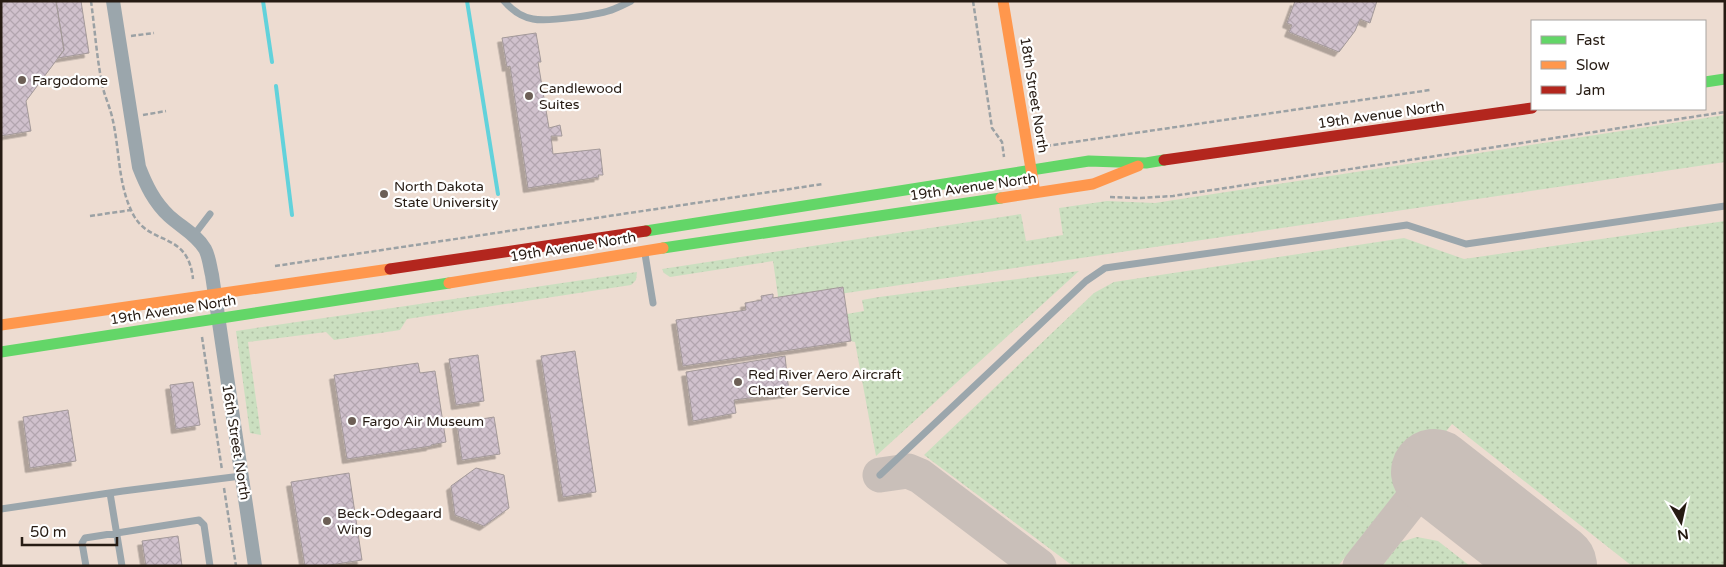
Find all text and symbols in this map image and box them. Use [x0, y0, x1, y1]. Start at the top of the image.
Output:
legend [1531, 20, 1706, 110]
text: Fast [1576, 31, 1606, 49]
street label: 18th Street North [1016, 36, 1052, 154]
text: Slow [1576, 56, 1610, 74]
place label: Fargodome [32, 72, 108, 89]
marker: Fargodome [16, 74, 28, 86]
place label: Candlewood Suites [539, 80, 622, 113]
text: Jam [1576, 81, 1605, 99]
marker: Candlewood Suites [523, 90, 535, 102]
street label: 19th Avenue North [1317, 98, 1445, 132]
street label: 19th Avenue North [909, 170, 1037, 204]
place label: North Dakota State University [394, 178, 499, 211]
marker: North Dakota State University [378, 188, 390, 200]
street label: 19th Avenue North [509, 229, 637, 265]
street label: 19th Avenue North [109, 292, 237, 328]
place label: Red River Aero Aircraft Charter Service [748, 366, 902, 399]
marker: Red River Aero Aircraft Charter Service [732, 376, 744, 388]
street label: 16th Street North [218, 383, 254, 501]
place label: Fargo Air Museum [362, 413, 484, 430]
marker: Fargo Air Museum [346, 415, 358, 427]
north arrow [1656, 497, 1706, 547]
place label: Beck-Odegaard Wing [337, 505, 442, 538]
scale bar [22, 514, 118, 546]
marker: Beck-Odegaard Wing [321, 515, 333, 527]
text: 50 m [30, 523, 67, 541]
text: N [1676, 525, 1690, 544]

